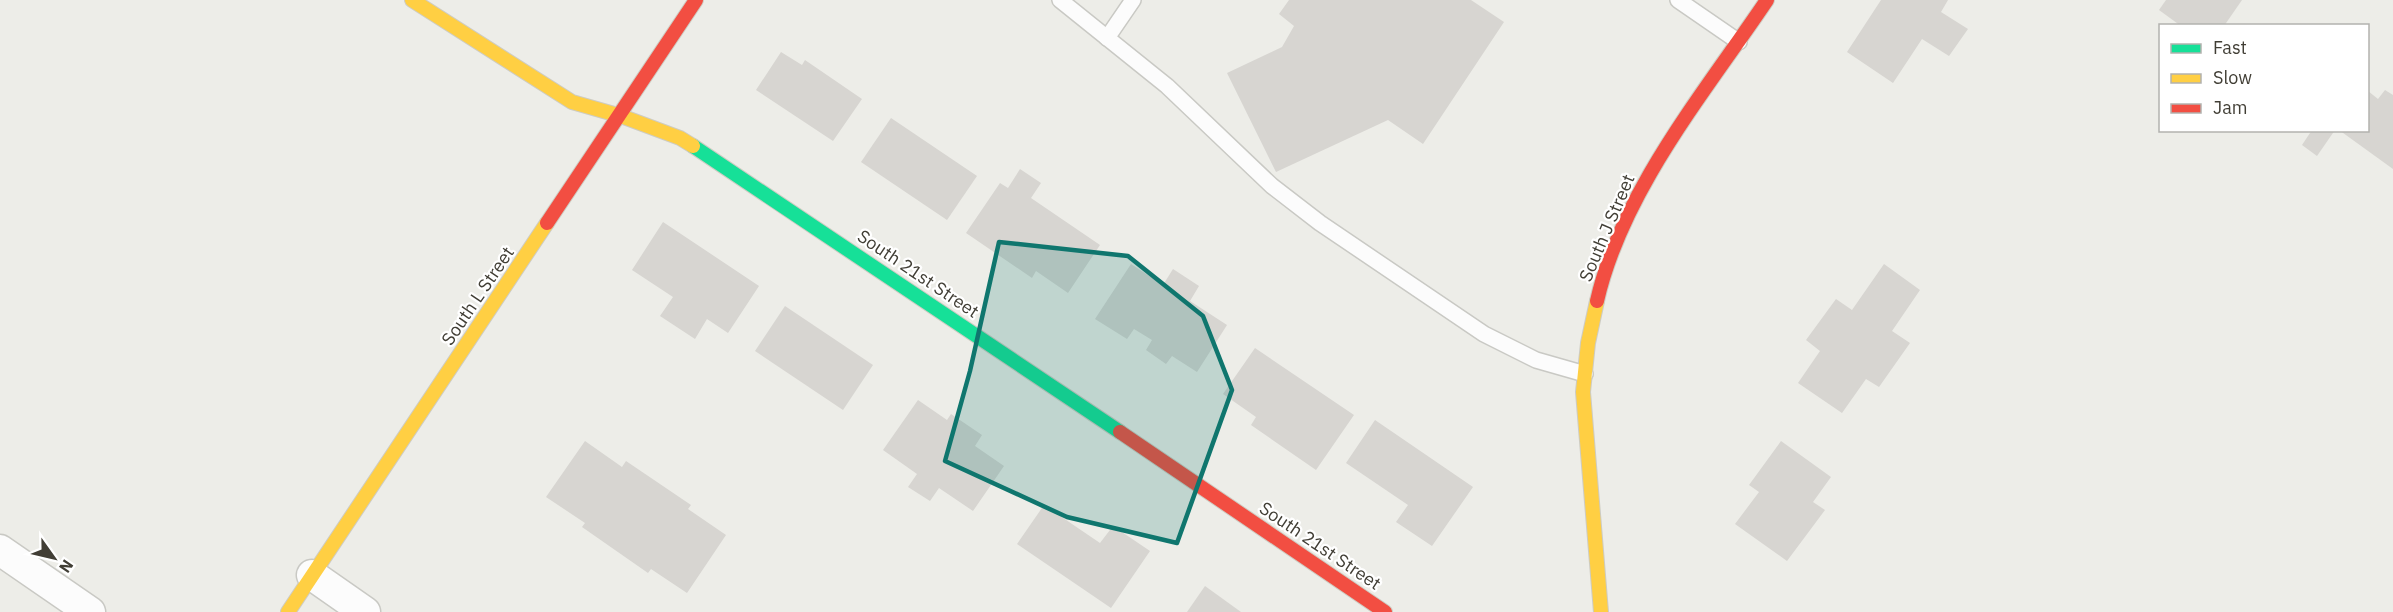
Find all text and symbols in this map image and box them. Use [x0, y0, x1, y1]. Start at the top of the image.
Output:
legend [2159, 24, 2369, 132]
text: Fast [2213, 36, 2247, 59]
text: Slow [2213, 66, 2252, 89]
text: Jam [2213, 96, 2248, 119]
street label: South J Street [1574, 171, 1639, 285]
street label: South 21st Street [853, 224, 983, 323]
street label: South L Street [436, 242, 519, 349]
street label: South 21st Street [1255, 496, 1385, 595]
north arrow [24, 528, 84, 588]
text: N [55, 556, 78, 577]

